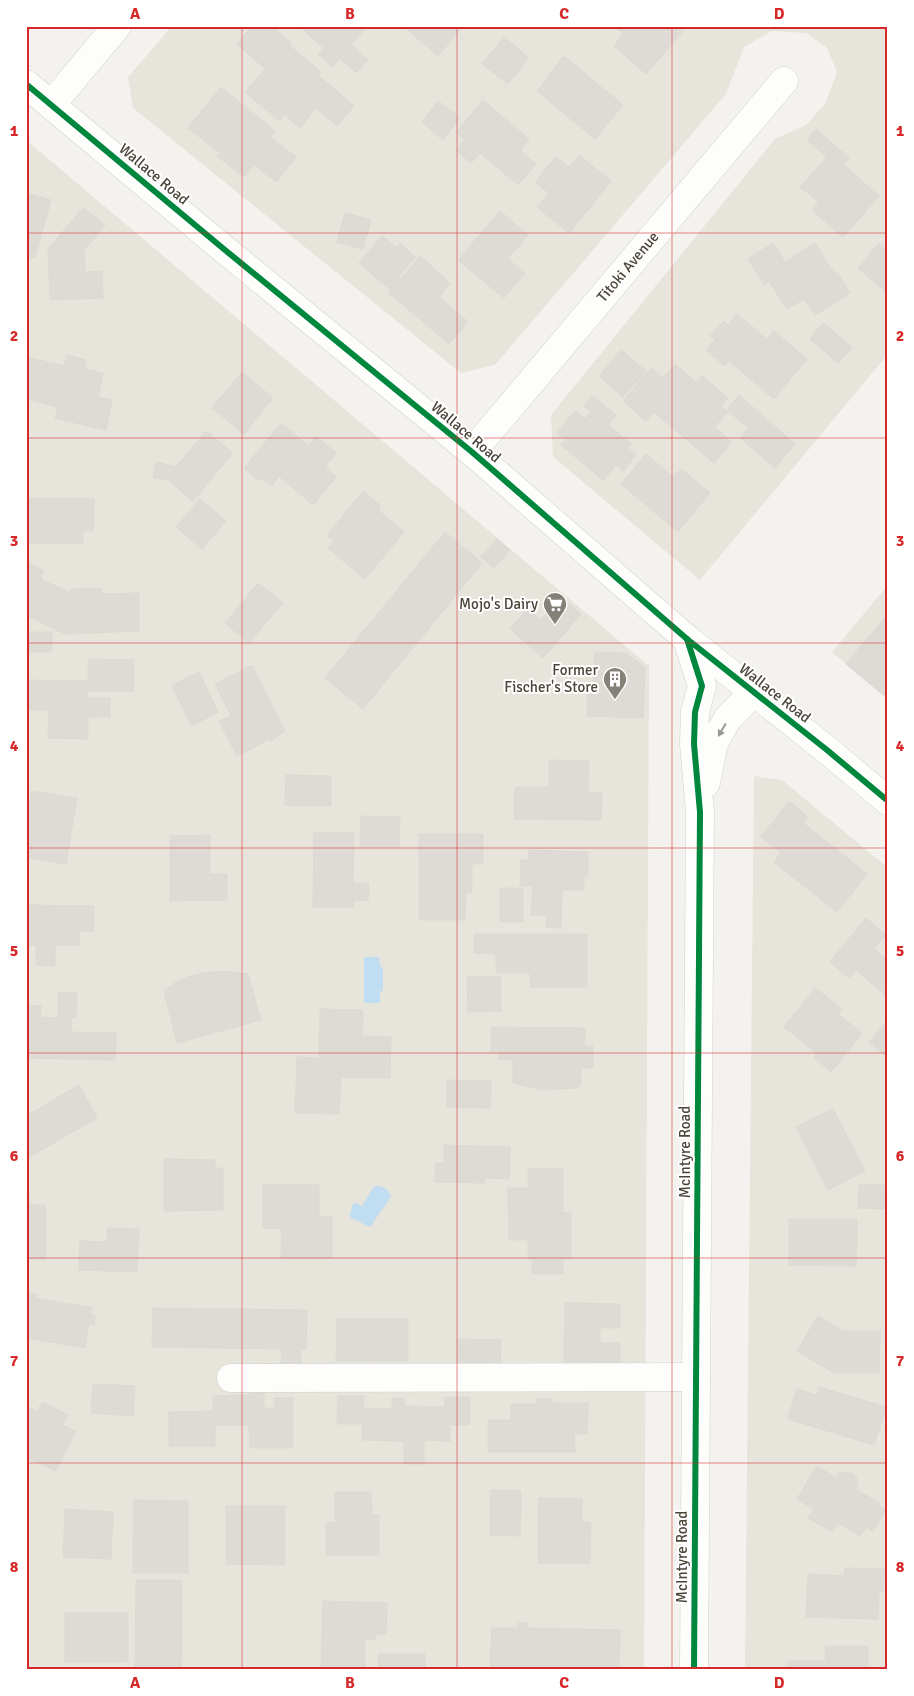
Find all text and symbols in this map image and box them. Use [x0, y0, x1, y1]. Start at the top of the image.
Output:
text: A [130, 4, 141, 24]
text: B [345, 4, 355, 24]
text: C [559, 4, 569, 24]
text: D [774, 4, 785, 24]
text: 1 [10, 121, 19, 141]
text: 1 [896, 121, 905, 141]
street label: Wallace Road [115, 139, 193, 209]
street label: Titoki Avenue [593, 228, 662, 306]
text: 2 [10, 326, 18, 346]
text: 2 [896, 326, 904, 346]
street label: Wallace Road [427, 397, 505, 467]
text: 3 [10, 531, 18, 551]
text: 3 [896, 531, 904, 551]
supermarket icon: Mojo's Dairy [542, 591, 568, 625]
place label: Mojo's Dairy [459, 595, 538, 613]
street label: Wallace Road [736, 659, 814, 727]
place label: Former Fischer's Store [504, 661, 598, 696]
building icon: Former Fischer's Store [602, 666, 628, 700]
one-way arrow [717, 723, 726, 736]
text: 4 [10, 736, 19, 756]
text: 4 [896, 736, 905, 756]
text: 5 [10, 941, 18, 961]
text: 5 [896, 941, 904, 961]
street label: McIntyre Road [676, 1106, 694, 1198]
text: 6 [10, 1146, 19, 1166]
text: 6 [896, 1146, 905, 1166]
text: 7 [10, 1351, 19, 1371]
text: 7 [896, 1351, 905, 1371]
street label: McIntyre Road [673, 1511, 691, 1603]
text: 8 [10, 1557, 19, 1577]
text: 8 [896, 1557, 905, 1577]
text: A [130, 1673, 141, 1693]
text: B [345, 1673, 355, 1693]
text: C [559, 1673, 569, 1693]
text: D [774, 1673, 785, 1693]

